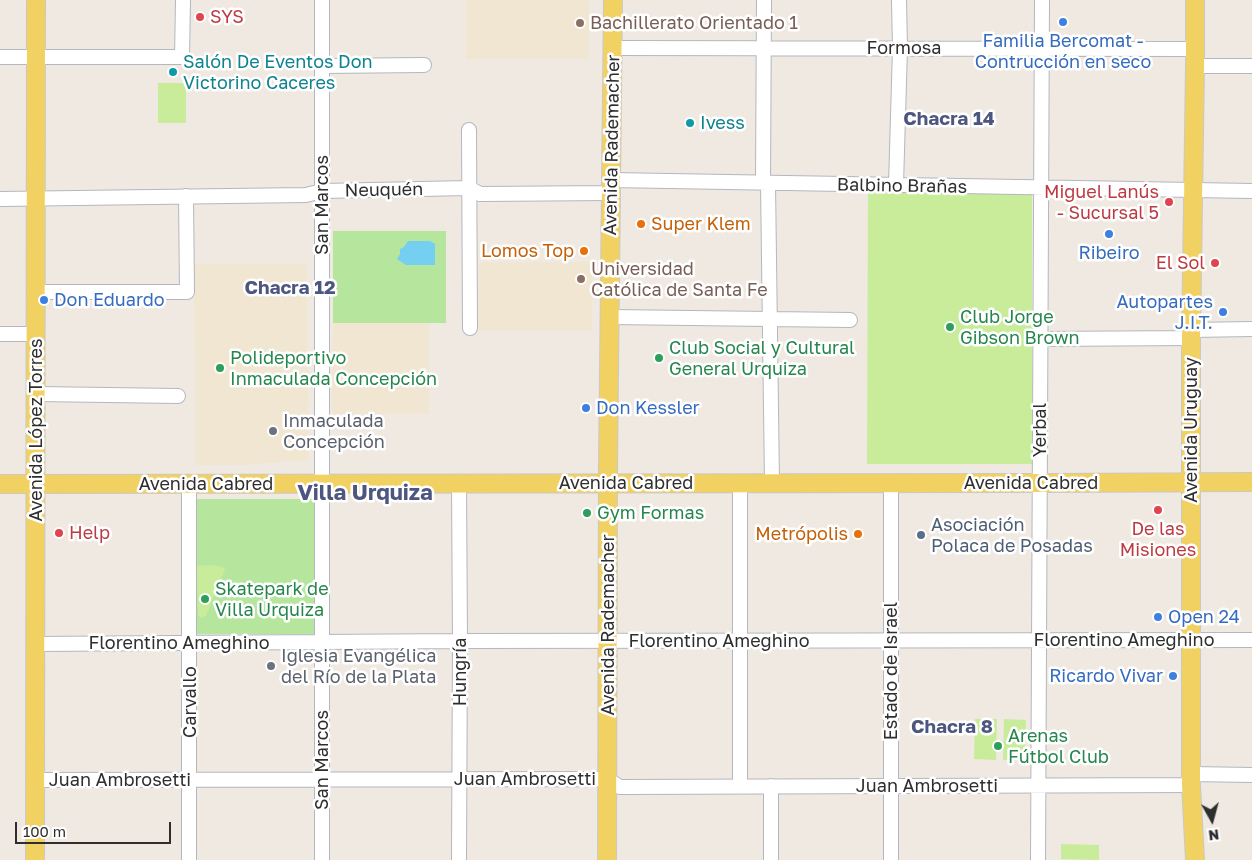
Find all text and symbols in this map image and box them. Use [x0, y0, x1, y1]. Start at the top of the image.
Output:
place label: SYS [210, 6, 244, 28]
marker: SYS [194, 11, 206, 23]
place label: Bachillerato Orientado 1 [590, 12, 798, 34]
marker: Familia Bercomat - Contrucción en seco [1057, 16, 1069, 28]
marker: Bachillerato Orientado 1 [574, 17, 586, 29]
place label: Familia Bercomat - Contrucción en seco [975, 30, 1151, 72]
street label: Formosa [867, 37, 941, 59]
place label: Salón De Eventos Don Victorino Caceres [183, 51, 373, 94]
street label: Avenida Rademacher [600, 54, 624, 236]
marker: Salón De Eventos Don Victorino Caceres [167, 66, 179, 78]
district label: Chacra 14 [903, 108, 995, 130]
place label: Ivess [700, 112, 745, 134]
marker: Ivess [684, 117, 696, 129]
street label: San Marcos [311, 155, 333, 255]
street label: Balbino Brañas [837, 174, 967, 198]
street label: Neuquén [345, 179, 423, 201]
place label: Miguel Lanús - Sucursal 5 [1044, 181, 1159, 223]
marker: Miguel Lanús - Sucursal 5 [1163, 196, 1175, 208]
place label: Super Klem [651, 213, 751, 235]
marker: Super Klem [635, 218, 647, 230]
marker: Ribeiro [1103, 228, 1115, 240]
place label: Lomos Top [481, 240, 574, 262]
place label: Ribeiro [1078, 242, 1140, 264]
marker: Lomos Top [578, 245, 590, 257]
place label: El Sol [1156, 252, 1205, 274]
marker: El Sol [1209, 257, 1221, 269]
place label: Universidad Católica de Santa Fe [591, 258, 768, 300]
marker: Universidad Católica de Santa Fe [575, 273, 587, 285]
district label: Chacra 12 [244, 277, 336, 299]
place label: Don Eduardo [54, 289, 165, 311]
place label: Autopartes J.I.T. [1117, 291, 1213, 334]
marker: Don Eduardo [38, 294, 50, 306]
place label: Club Jorge Gibson Brown [960, 306, 1080, 348]
marker: Autopartes J.I.T. [1217, 306, 1229, 318]
marker: Club Jorge Gibson Brown [944, 321, 956, 333]
place label: Club Social y Cultural General Urquiza [669, 337, 855, 379]
street label: Avenida López Torres [25, 338, 47, 522]
place label: Polideportivo Inmaculada Concepción [230, 347, 437, 389]
marker: Club Social y Cultural General Urquiza [653, 352, 665, 364]
street label: Avenida Uruguay [1180, 357, 1202, 503]
marker: Polideportivo Inmaculada Concepción [214, 362, 226, 374]
place label: Don Kessler [596, 397, 700, 419]
marker: Don Kessler [580, 402, 592, 414]
street label: Yerbal [1029, 403, 1051, 457]
place label: Inmaculada Concepción [283, 410, 385, 452]
marker: Inmaculada Concepción [267, 425, 279, 437]
street label: Avenida Cabred [559, 472, 693, 494]
street label: Avenida Cabred [964, 472, 1098, 494]
street label: Avenida Cabred [139, 473, 273, 495]
district label: Villa Urquiza [297, 480, 433, 506]
place label: Gym Formas [597, 502, 704, 524]
marker: De las Misiones [1152, 504, 1164, 516]
marker: Gym Formas [581, 507, 593, 519]
place label: Asociación Polaca de Posadas [931, 514, 1093, 556]
place label: De las Misiones [1120, 518, 1196, 560]
place label: Help [69, 522, 110, 544]
place label: Metrópolis [755, 523, 848, 545]
marker: Help [53, 527, 65, 539]
marker: Metrópolis [852, 528, 864, 540]
marker: Asociación Polaca de Posadas [915, 529, 927, 541]
street label: Avenida Rademacher [597, 535, 619, 715]
place label: Skatepark de Villa Urquiza [215, 578, 329, 620]
marker: Skatepark de Villa Urquiza [199, 593, 211, 605]
street label: Estado de Israel [880, 602, 902, 740]
place label: Open 24 [1168, 606, 1240, 628]
marker: Open 24 [1152, 611, 1164, 623]
street label: Florentino Ameghino [1034, 629, 1214, 651]
street label: Florentino Ameghino [629, 630, 809, 652]
street label: Florentino Ameghino [89, 632, 269, 654]
street label: Hungría [449, 638, 471, 706]
place label: Iglesia Evangélica del Río de la Plata [281, 645, 436, 688]
marker: Iglesia Evangélica del Río de la Plata [265, 660, 277, 672]
place label: Ricardo Vivar [1049, 665, 1163, 687]
street label: Carvallo [179, 666, 201, 738]
marker: Ricardo Vivar [1167, 670, 1179, 682]
street label: San Marcos [311, 710, 333, 810]
district label: Chacra 8 [911, 716, 993, 738]
place label: Arenas Fútbol Club [1008, 725, 1109, 768]
marker: Arenas Fútbol Club [992, 740, 1004, 752]
street label: Juan Ambrosetti [454, 768, 596, 790]
street label: Juan Ambrosetti [49, 769, 191, 791]
street label: Juan Ambrosetti [856, 775, 998, 797]
north arrow [1187, 795, 1237, 845]
scale bar [18, 812, 174, 844]
text: 100 m [23, 822, 66, 840]
text: N [1208, 826, 1220, 844]

